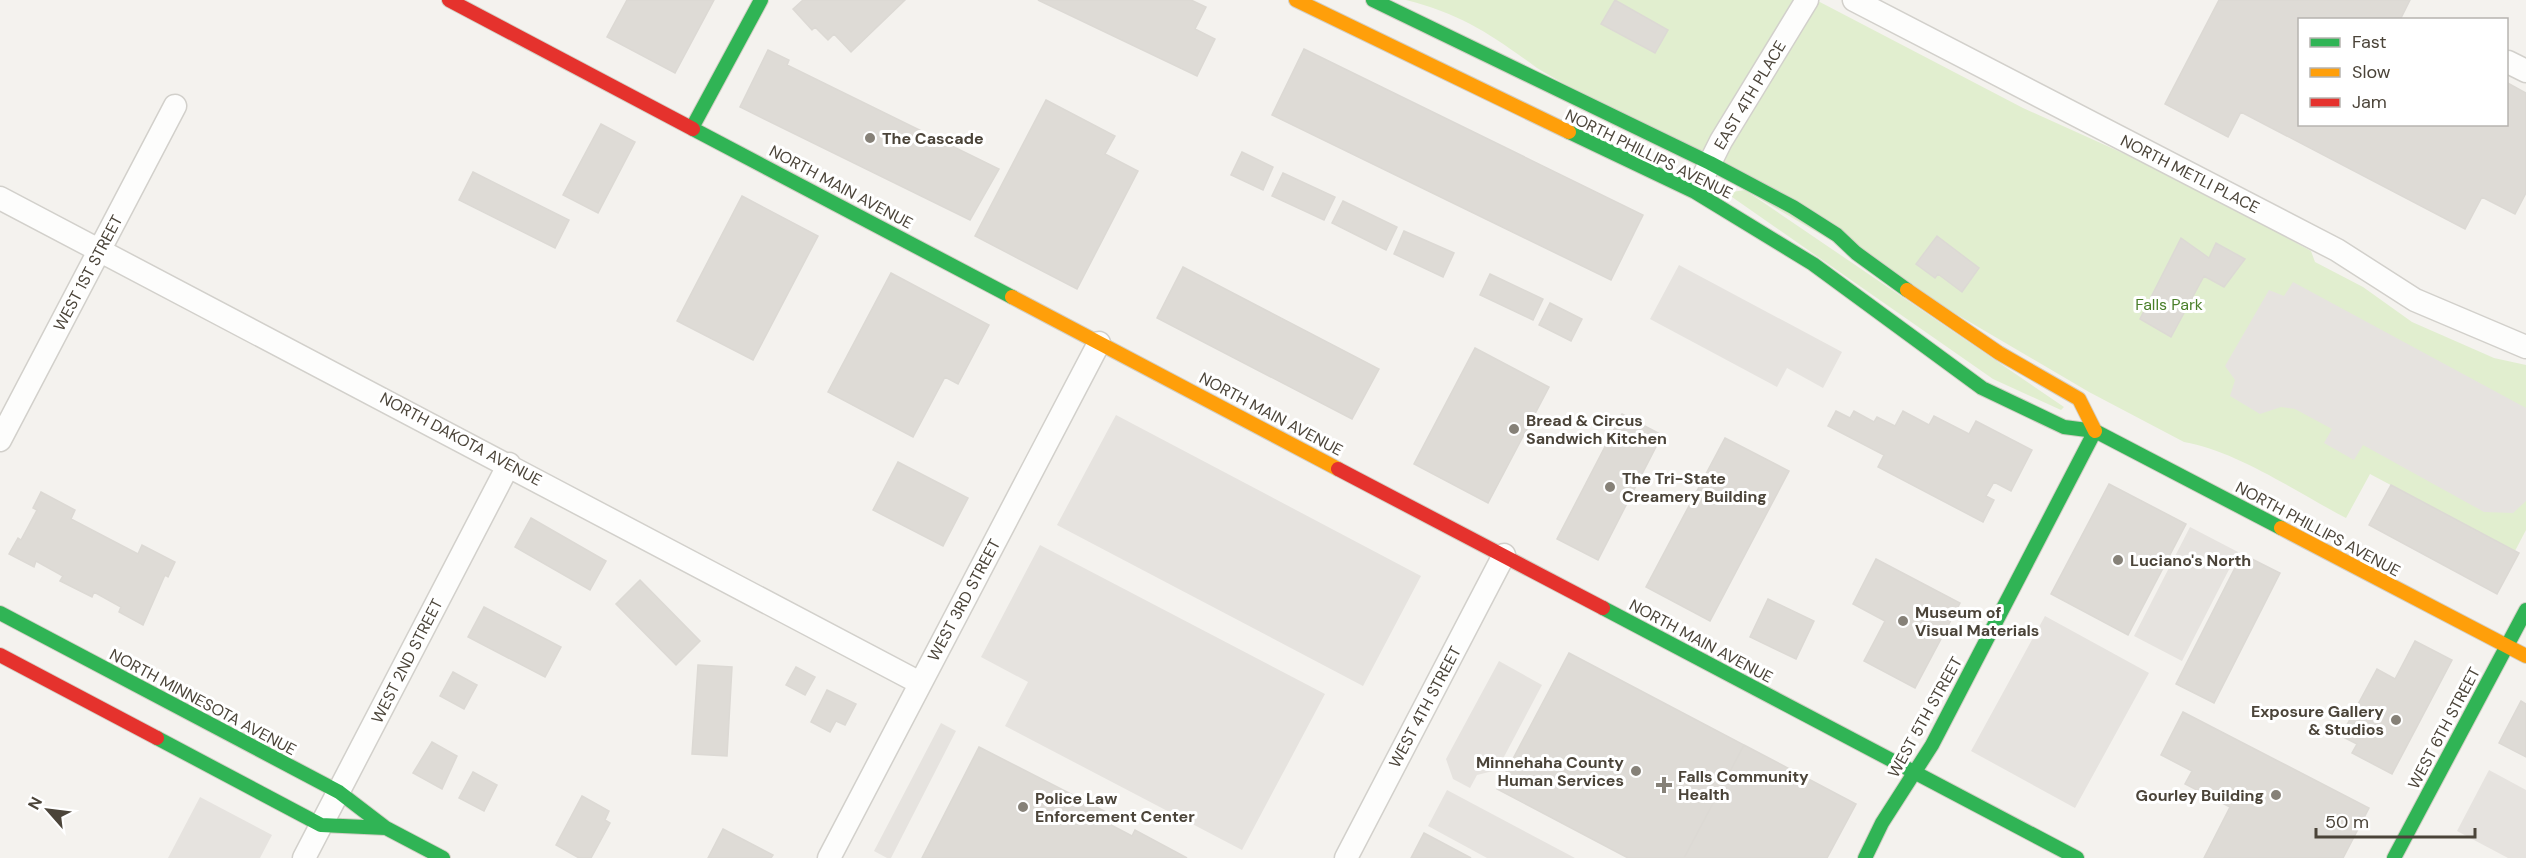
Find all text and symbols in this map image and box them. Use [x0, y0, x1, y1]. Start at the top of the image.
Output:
legend [2298, 18, 2508, 126]
text: Fast [2352, 30, 2387, 54]
street label: EAST 4TH PLACE [1709, 37, 1791, 153]
text: Slow [2352, 60, 2391, 84]
text: Jam [2352, 90, 2387, 114]
street label: NORTH PHILLIPS AVENUE [1562, 104, 1736, 204]
place label: The Cascade [882, 128, 984, 149]
street label: NORTH METLI PLACE [2117, 130, 2263, 218]
marker: The Cascade [863, 131, 877, 145]
street label: NORTH MAIN AVENUE [766, 140, 916, 234]
street label: WEST 1ST STREET [49, 211, 127, 335]
park label: Falls Park [2135, 294, 2203, 315]
street label: NORTH MAIN AVENUE [1196, 367, 1346, 461]
street label: NORTH DAKOTA AVENUE [376, 387, 546, 491]
place label: Bread & Circus Sandwich Kitchen [1526, 410, 1667, 449]
marker: Bread & Circus Sandwich Kitchen [1507, 422, 1521, 436]
place label: The Tri-State Creamery Building [1622, 468, 1767, 507]
street label: NORTH PHILLIPS AVENUE [2232, 477, 2404, 581]
marker: The Tri-State Creamery Building [1603, 480, 1617, 494]
street label: WEST 3RD STREET [923, 535, 1005, 665]
place label: Luciano's North [2130, 550, 2251, 571]
marker: Luciano's North [2111, 553, 2125, 567]
street label: NORTH MAIN AVENUE [1626, 594, 1776, 688]
street label: WEST 2ND STREET [367, 595, 447, 727]
place label: Museum of Visual Materials [1915, 602, 2039, 641]
marker: Museum of Visual Materials [1896, 614, 1910, 628]
street label: WEST 4TH STREET [1384, 643, 1466, 771]
street label: NORTH MINNESOTA AVENUE [106, 644, 300, 760]
street label: WEST 5TH STREET [1883, 653, 1967, 781]
street label: WEST 6TH STREET [2403, 663, 2485, 793]
place label: Exposure Gallery & Studios [2251, 701, 2384, 740]
marker: Exposure Gallery & Studios [2389, 713, 2403, 727]
place label: Minnehaha County Human Services [1476, 752, 1624, 791]
marker: Minnehaha County Human Services [1629, 764, 1643, 778]
place label: Falls Community Health [1678, 766, 1809, 805]
marker: Falls Community Health [1655, 776, 1673, 794]
north arrow [18, 780, 78, 840]
place label: Gourley Building [2135, 785, 2264, 806]
place label: Police Law Enforcement Center [1035, 788, 1195, 827]
marker: Gourley Building [2269, 788, 2283, 802]
text: N [23, 793, 47, 813]
marker: Police Law Enforcement Center [1016, 800, 1030, 814]
scale bar [2316, 801, 2475, 839]
text: 50 m [2325, 810, 2369, 834]

